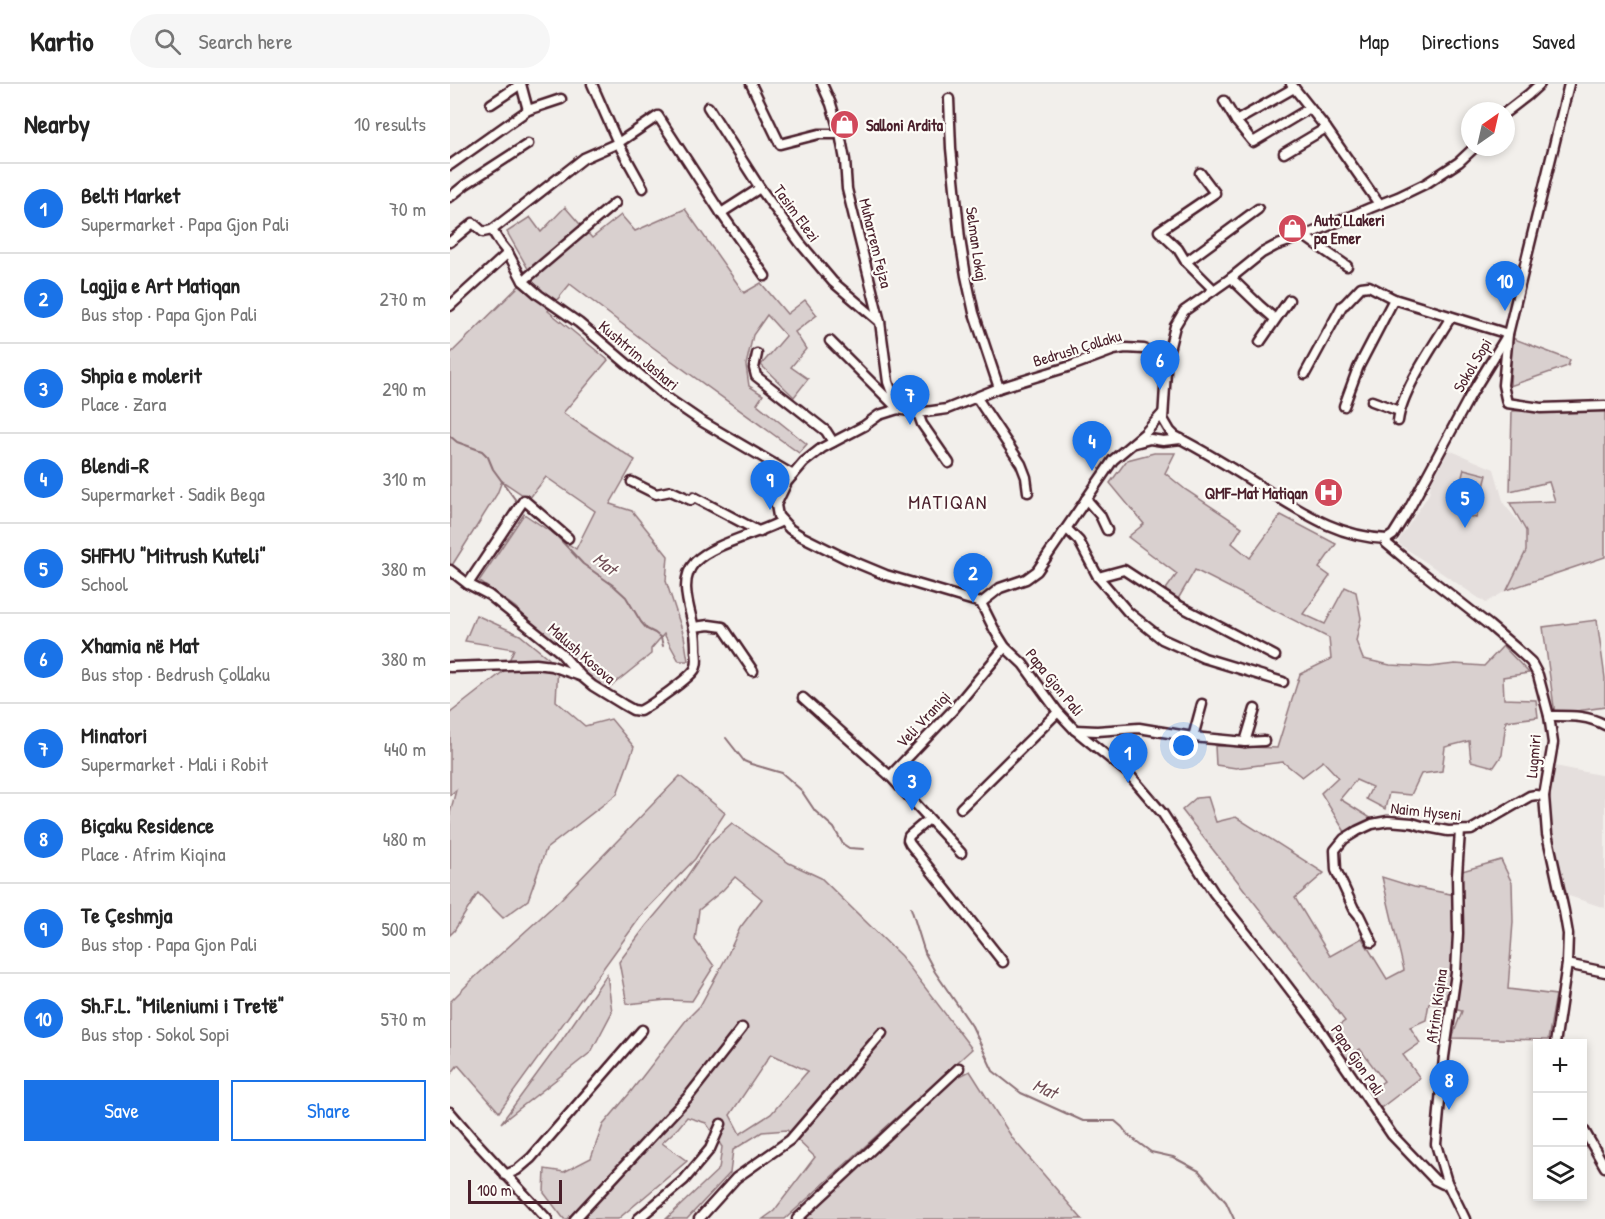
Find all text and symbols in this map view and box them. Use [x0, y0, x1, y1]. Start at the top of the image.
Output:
search box [130, 14, 550, 68]
text: Kartio [30, 22, 94, 60]
icon: search [151, 25, 184, 58]
text: Search here [199, 26, 293, 56]
text: Map [1359, 27, 1389, 56]
text: Directions [1422, 27, 1499, 56]
text: Saved [1532, 27, 1575, 56]
north arrow [1461, 102, 1515, 156]
text: Nearby [24, 106, 90, 141]
shop icon: Salloni Ardita [829, 109, 861, 141]
text: 10 results [354, 110, 426, 137]
place label: Salloni Ardita [866, 114, 944, 136]
text: Belti Market [81, 180, 180, 210]
street label: Tasim Elezi [769, 180, 825, 246]
text: 1 [40, 195, 47, 222]
text: 70 m [389, 195, 426, 222]
street label: Muharrem Fejza [854, 196, 898, 290]
street label: Selman Lokaj [961, 205, 993, 283]
place label: Auto LLakeri pa Emer [1314, 209, 1385, 250]
text: Supermarket · Papa Gjon Pali [81, 210, 290, 237]
shop icon: Auto LLakeri pa Emer [1277, 213, 1309, 245]
pin: 10 [1486, 262, 1524, 311]
text: Lagjja e Art Matiqan [81, 270, 240, 300]
text: 2 [39, 285, 48, 312]
text: 270 m [380, 285, 426, 312]
text: Bus stop · Papa Gjon Pali [81, 300, 258, 327]
street label: Kushtrim Jashari [594, 315, 684, 395]
street label: Bedrush Çollaku [1030, 324, 1124, 372]
street label: Sokol Sopi [1447, 334, 1497, 396]
pin: 6 [1140, 340, 1180, 390]
text: Shpia e molerit [81, 360, 202, 390]
text: 3 [39, 375, 48, 402]
text: 290 m [382, 375, 426, 402]
pin: 7 [890, 376, 930, 425]
text: Place · Zara [81, 390, 166, 417]
pin: 4 [1072, 422, 1112, 471]
text: Blendi-R [81, 450, 149, 480]
pin: 9 [750, 460, 790, 510]
text: 4 [40, 465, 47, 492]
text: 310 m [383, 465, 426, 492]
hospital icon: QMF-Mat Matiqan [1313, 477, 1345, 509]
pin: 5 [1446, 478, 1484, 528]
text: Supermarket · Sadik Bega [81, 480, 265, 507]
place label: QMF-Mat Matiqan [1205, 482, 1308, 505]
district label: MATIQAN [908, 488, 988, 515]
text: SHFMU "Mitrush Kuteli" [81, 540, 266, 570]
water label: Mat [588, 546, 625, 583]
pin: 2 [954, 554, 992, 603]
text: 5 [39, 555, 48, 582]
text: 380 m [381, 555, 426, 582]
text: School [81, 570, 128, 597]
street label: Malush Kosova [543, 617, 621, 689]
text: Xhamia në Mat [81, 630, 199, 660]
street label: Papa Gjon Pali [1021, 643, 1089, 721]
text: 6 [40, 645, 47, 672]
text: 380 m [381, 645, 426, 672]
text: Bus stop · Bedrush Çollaku [81, 660, 270, 687]
street label: Veli Vraniqi [891, 686, 955, 752]
text: Minatori [81, 720, 147, 750]
your location [1169, 731, 1198, 760]
street label: Lugmiri [1520, 733, 1546, 779]
pin: 1 [1108, 734, 1148, 783]
text: 7 [39, 735, 48, 762]
text: 440 m [384, 735, 426, 762]
text: Supermarket · Mali i Robit [81, 750, 268, 777]
pin: 3 [892, 762, 932, 811]
street label: Naim Hyseni [1390, 796, 1462, 826]
text: Biçaku Residence [81, 810, 214, 840]
text: 8 [39, 825, 48, 852]
text: 480 m [383, 825, 426, 852]
text: Place · Afrim Kiqina [81, 840, 226, 867]
text: Te Çeshmja [81, 900, 172, 930]
text: 9 [40, 915, 47, 942]
text: 500 m [381, 915, 426, 942]
text: Bus stop · Papa Gjon Pali [81, 930, 258, 957]
street label: Afrim Kiqina [1420, 968, 1452, 1044]
text: Sh.F.L. "Mileniumi i Tretë" [81, 990, 284, 1020]
text: 10 [35, 1005, 52, 1032]
text: 570 m [380, 1005, 426, 1032]
text: Bus stop · Sokol Sopi [81, 1020, 230, 1047]
street label: Papa Gjon Pali [1326, 1020, 1390, 1100]
map controls [1533, 1039, 1587, 1201]
button: + [1533, 1039, 1587, 1093]
pin: 8 [1430, 1060, 1468, 1110]
water label: Mat [1029, 1072, 1064, 1106]
button: Save [24, 1080, 219, 1141]
button: Share [231, 1080, 426, 1141]
button: − [1533, 1093, 1587, 1147]
button: layers [1533, 1147, 1587, 1201]
scale bar [468, 1177, 562, 1204]
text: 100 m [477, 1179, 512, 1201]

